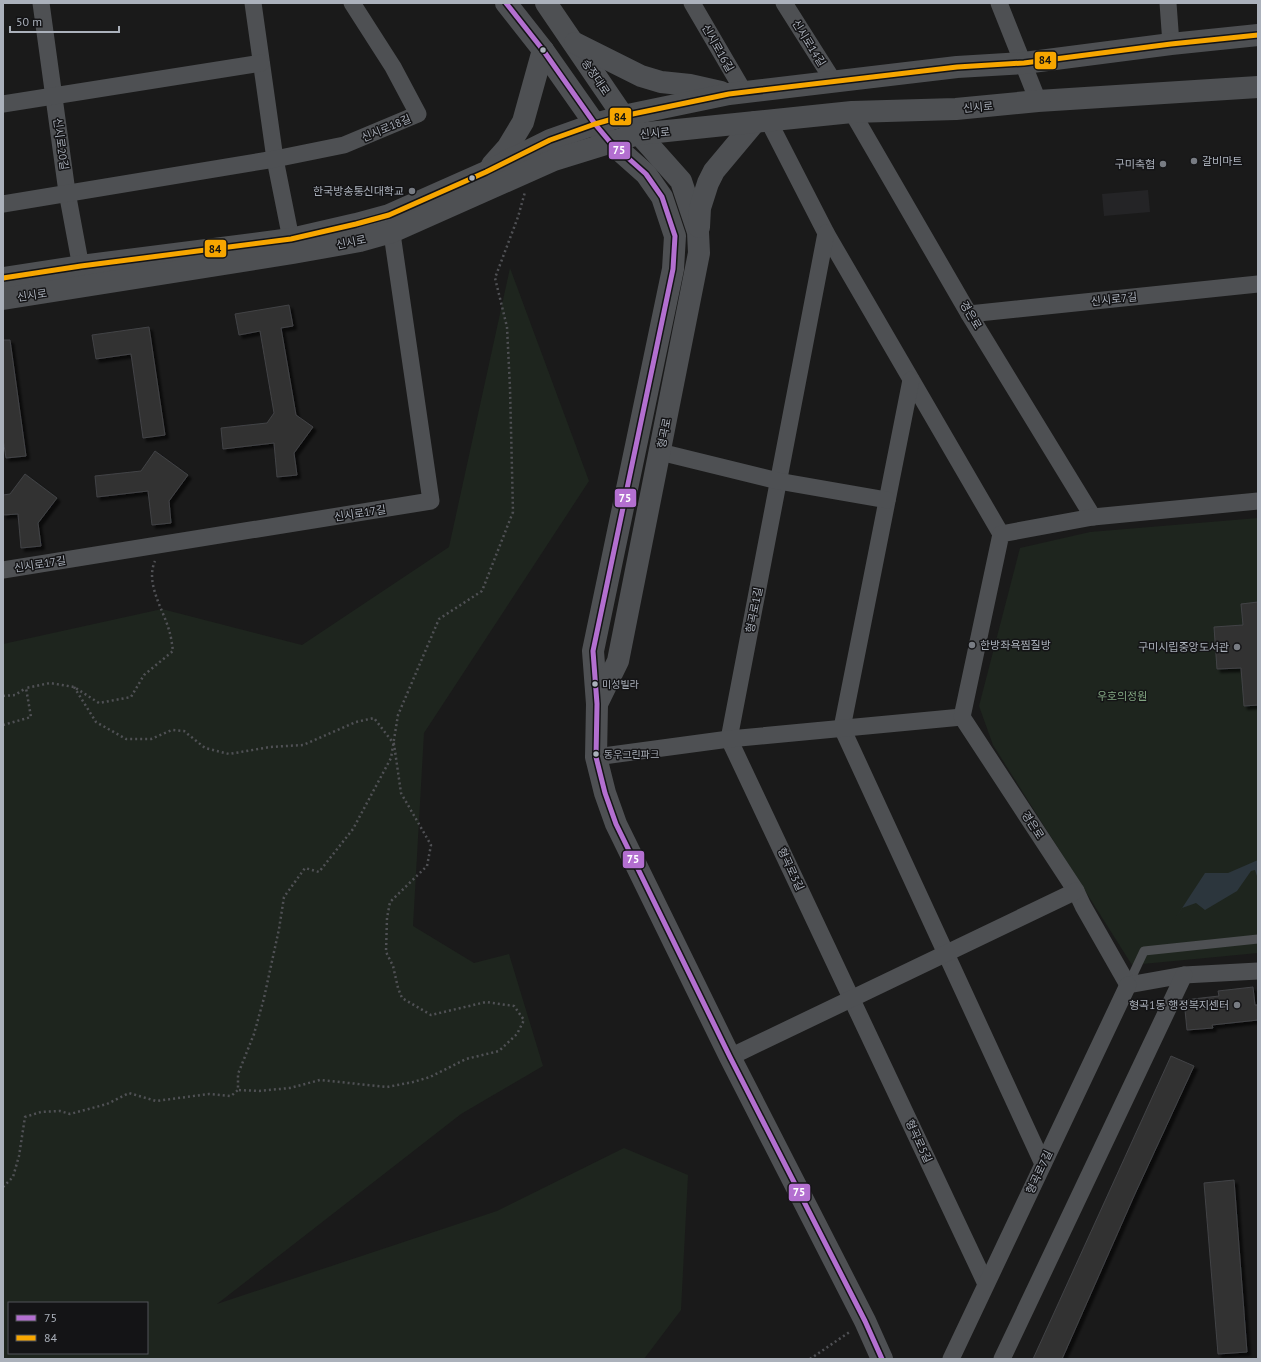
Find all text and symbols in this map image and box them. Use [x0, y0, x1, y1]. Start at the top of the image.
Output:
scale bar [10, 8, 119, 34]
text: 50 m [16, 14, 42, 29]
street label: 신시로14길 [789, 17, 829, 69]
street label: 신시로16길 [699, 22, 737, 74]
unlabelled marker [538, 45, 548, 55]
line badge: 84 [1034, 51, 1057, 70]
text: 84 [1039, 53, 1052, 67]
street label: 송정대로 [579, 56, 613, 98]
street label: 신시로 [962, 99, 994, 115]
line badge: 84 [609, 107, 632, 126]
text: 84 [614, 110, 627, 124]
street label: 신시로18길 [359, 111, 413, 145]
street label: 신시로20길 [50, 117, 72, 171]
street label: 신시로 [639, 124, 671, 142]
line badge: 75 [608, 141, 631, 160]
text: 75 [613, 143, 625, 157]
place label: 갈비마트 [1202, 154, 1242, 168]
marker: 갈비마트 [1189, 156, 1199, 166]
place label: 구미축협 [1115, 157, 1155, 171]
marker: 구미축협 [1158, 159, 1168, 169]
unlabelled marker [467, 173, 477, 183]
place label: 한국방송통신대학교 [313, 184, 404, 198]
marker: 한국방송통신대학교 [407, 186, 417, 196]
street label: 신시로 [335, 232, 367, 252]
line badge: 84 [204, 239, 227, 258]
text: 84 [209, 242, 222, 256]
street label: 신시로 [16, 286, 48, 304]
street label: 신시로7길 [1090, 290, 1138, 308]
street label: 경은로 [957, 298, 985, 332]
street label: 형곡로 [654, 417, 674, 449]
line badge: 75 [614, 488, 637, 508]
text: 75 [619, 491, 631, 505]
street label: 신시로17길 [333, 502, 387, 524]
street label: 신시로17길 [13, 553, 67, 575]
street label: 형곡로1길 [743, 586, 765, 634]
place label: 한방좌욕찜질방 [980, 638, 1051, 652]
marker: 한방좌욕찜질방 [967, 640, 977, 650]
place label: 구미시립중앙도서관 [1138, 640, 1229, 654]
marker: 구미시립중앙도서관 [1232, 642, 1242, 652]
place label: 미성빌라 [602, 678, 640, 691]
marker: 미성빌라 [590, 679, 600, 689]
park label: 우호의정원 [1097, 689, 1147, 703]
place label: 동우그린파크 [604, 748, 659, 761]
marker: 동우그린파크 [591, 749, 601, 759]
street label: 경은로 [1019, 808, 1047, 842]
street label: 형곡로3길 [775, 845, 807, 893]
line badge: 75 [622, 850, 645, 869]
text: 75 [627, 852, 639, 866]
place label: 형곡1동 행정복지센터 [1129, 998, 1229, 1012]
marker: 형곡1동 행정복지센터 [1232, 1000, 1242, 1010]
street label: 형곡로5길 [903, 1117, 935, 1165]
street label: 형곡로7길 [1023, 1148, 1055, 1196]
line badge: 75 [788, 1183, 811, 1202]
text: 75 [793, 1185, 805, 1199]
legend [8, 1302, 148, 1354]
text: 75 [44, 1310, 57, 1325]
text: 84 [44, 1330, 58, 1345]

